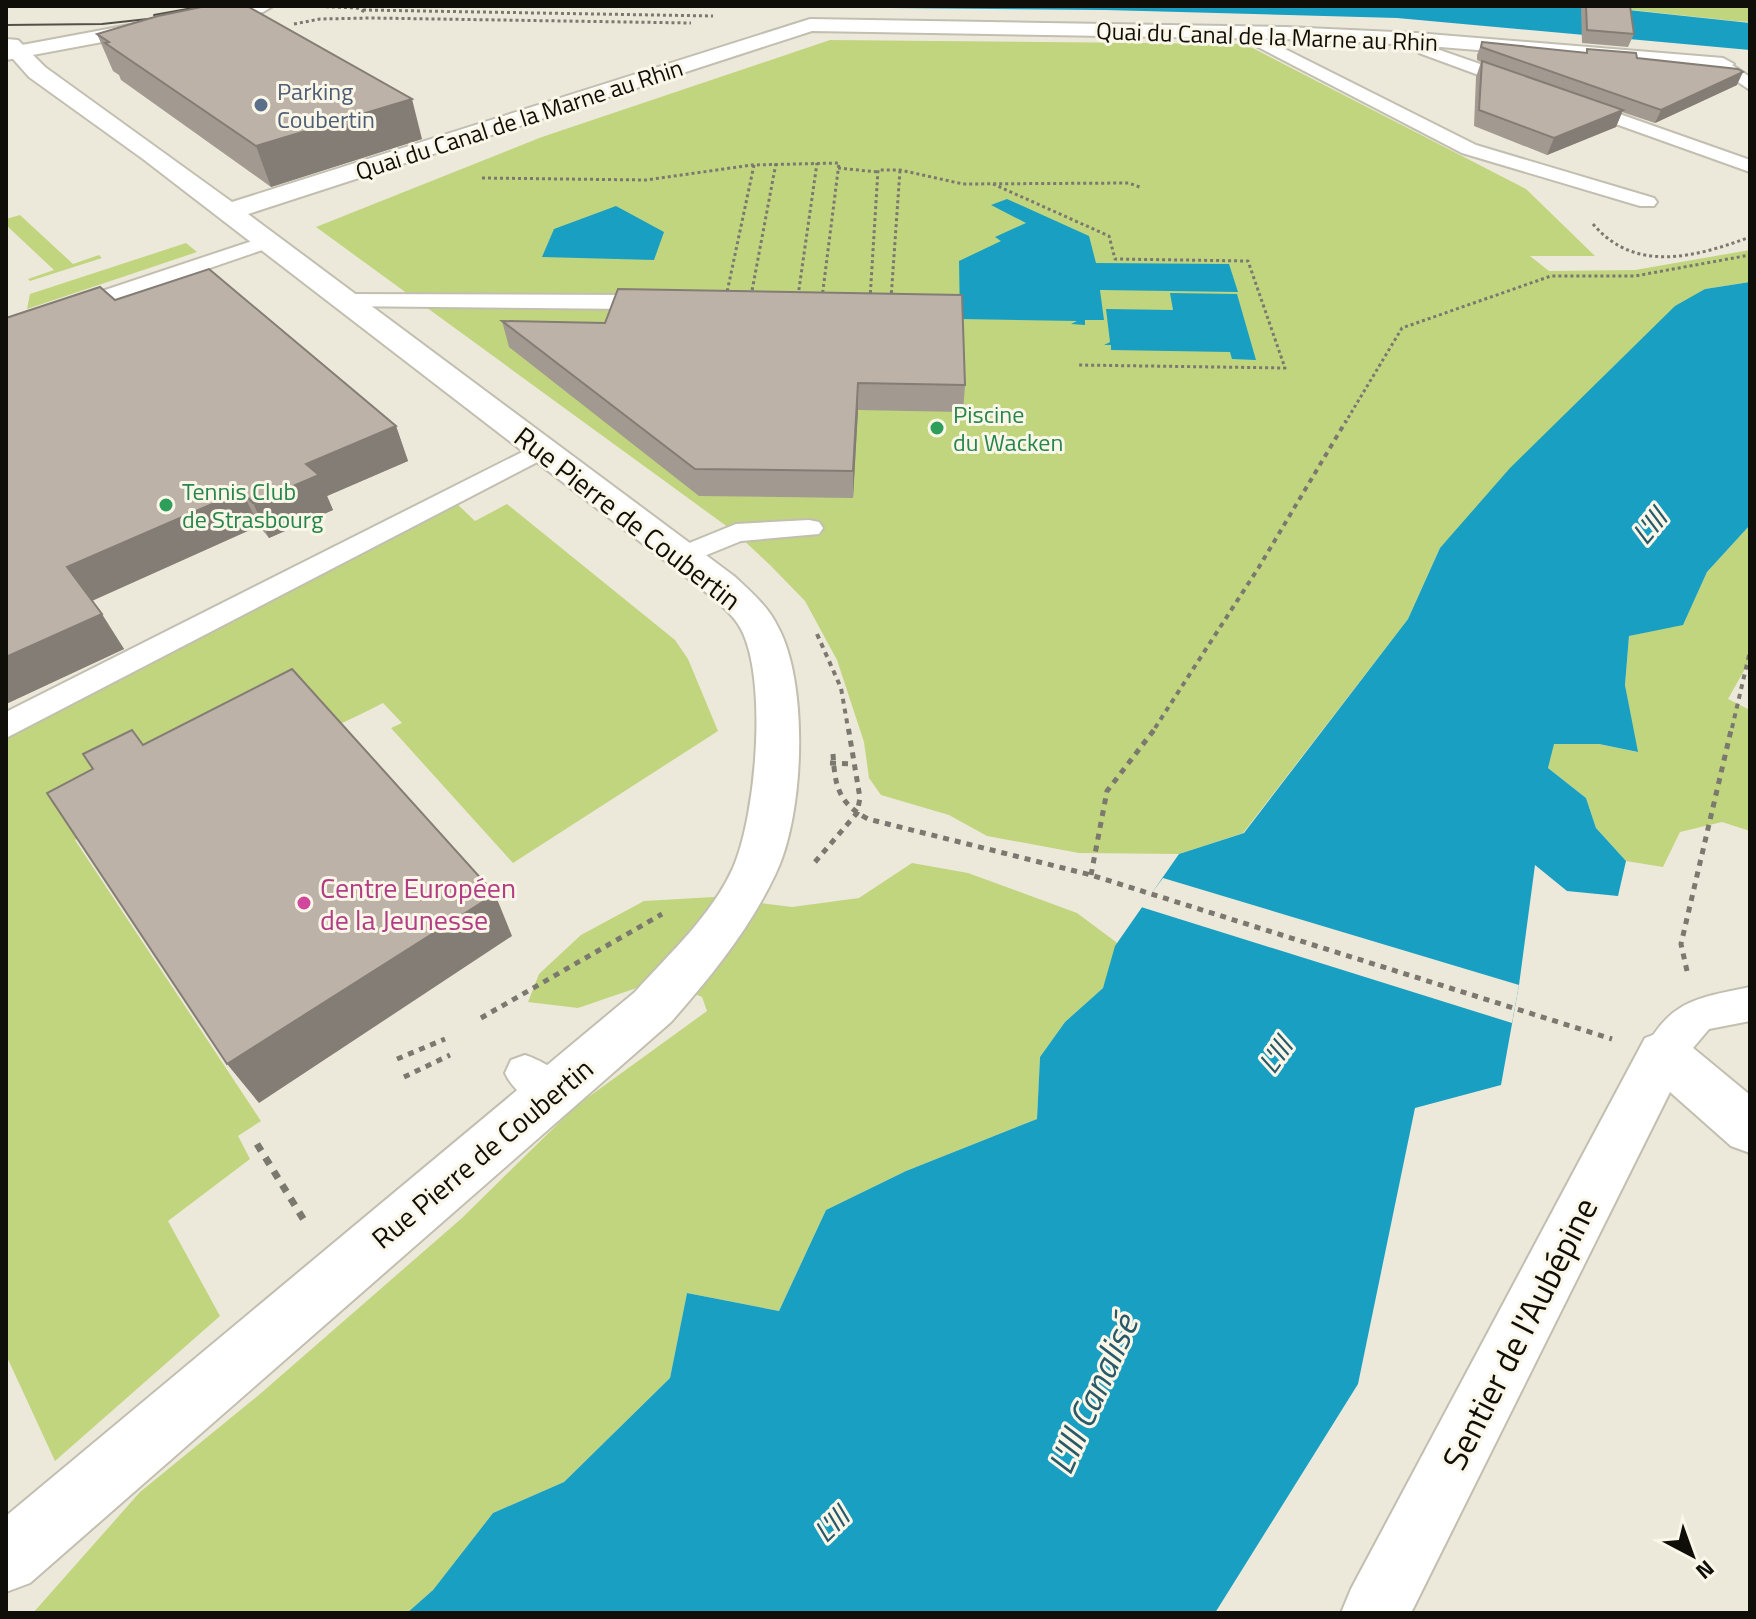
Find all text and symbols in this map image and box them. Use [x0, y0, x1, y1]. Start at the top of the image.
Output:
street label: Quai du Canal de la Marne au Rhin [1095, 12, 1439, 60]
street label: Quai du Canal de la Marne au Rhin [351, 49, 687, 189]
place label: Parking Coubertin [277, 73, 375, 137]
marker: Parking Coubertin [252, 96, 270, 114]
place label: Piscine du Wacken [953, 396, 1063, 460]
street label: Rue Pierre de Coubertin [505, 416, 751, 620]
marker: Piscine du Wacken [928, 419, 946, 437]
place label: Tennis Club de Strasbourg [182, 473, 323, 537]
water label: L'Ill [1620, 495, 1680, 554]
marker: Tennis Club de Strasbourg [157, 496, 175, 514]
place label: Centre Européen de la Jeunesse [320, 866, 516, 941]
marker: Centre Européen de la Jeunesse [295, 894, 313, 912]
water label: L'Ill [1246, 1024, 1306, 1083]
street label: Rue Pierre de Coubertin [362, 1047, 602, 1259]
street label: Sentier de l'Aubépine [1428, 1188, 1610, 1478]
water label: L'Ill Canalisé [1032, 1302, 1153, 1483]
water label: L'Ill [802, 1493, 862, 1553]
north arrow [1652, 1515, 1732, 1595]
text: N [1688, 1552, 1722, 1588]

